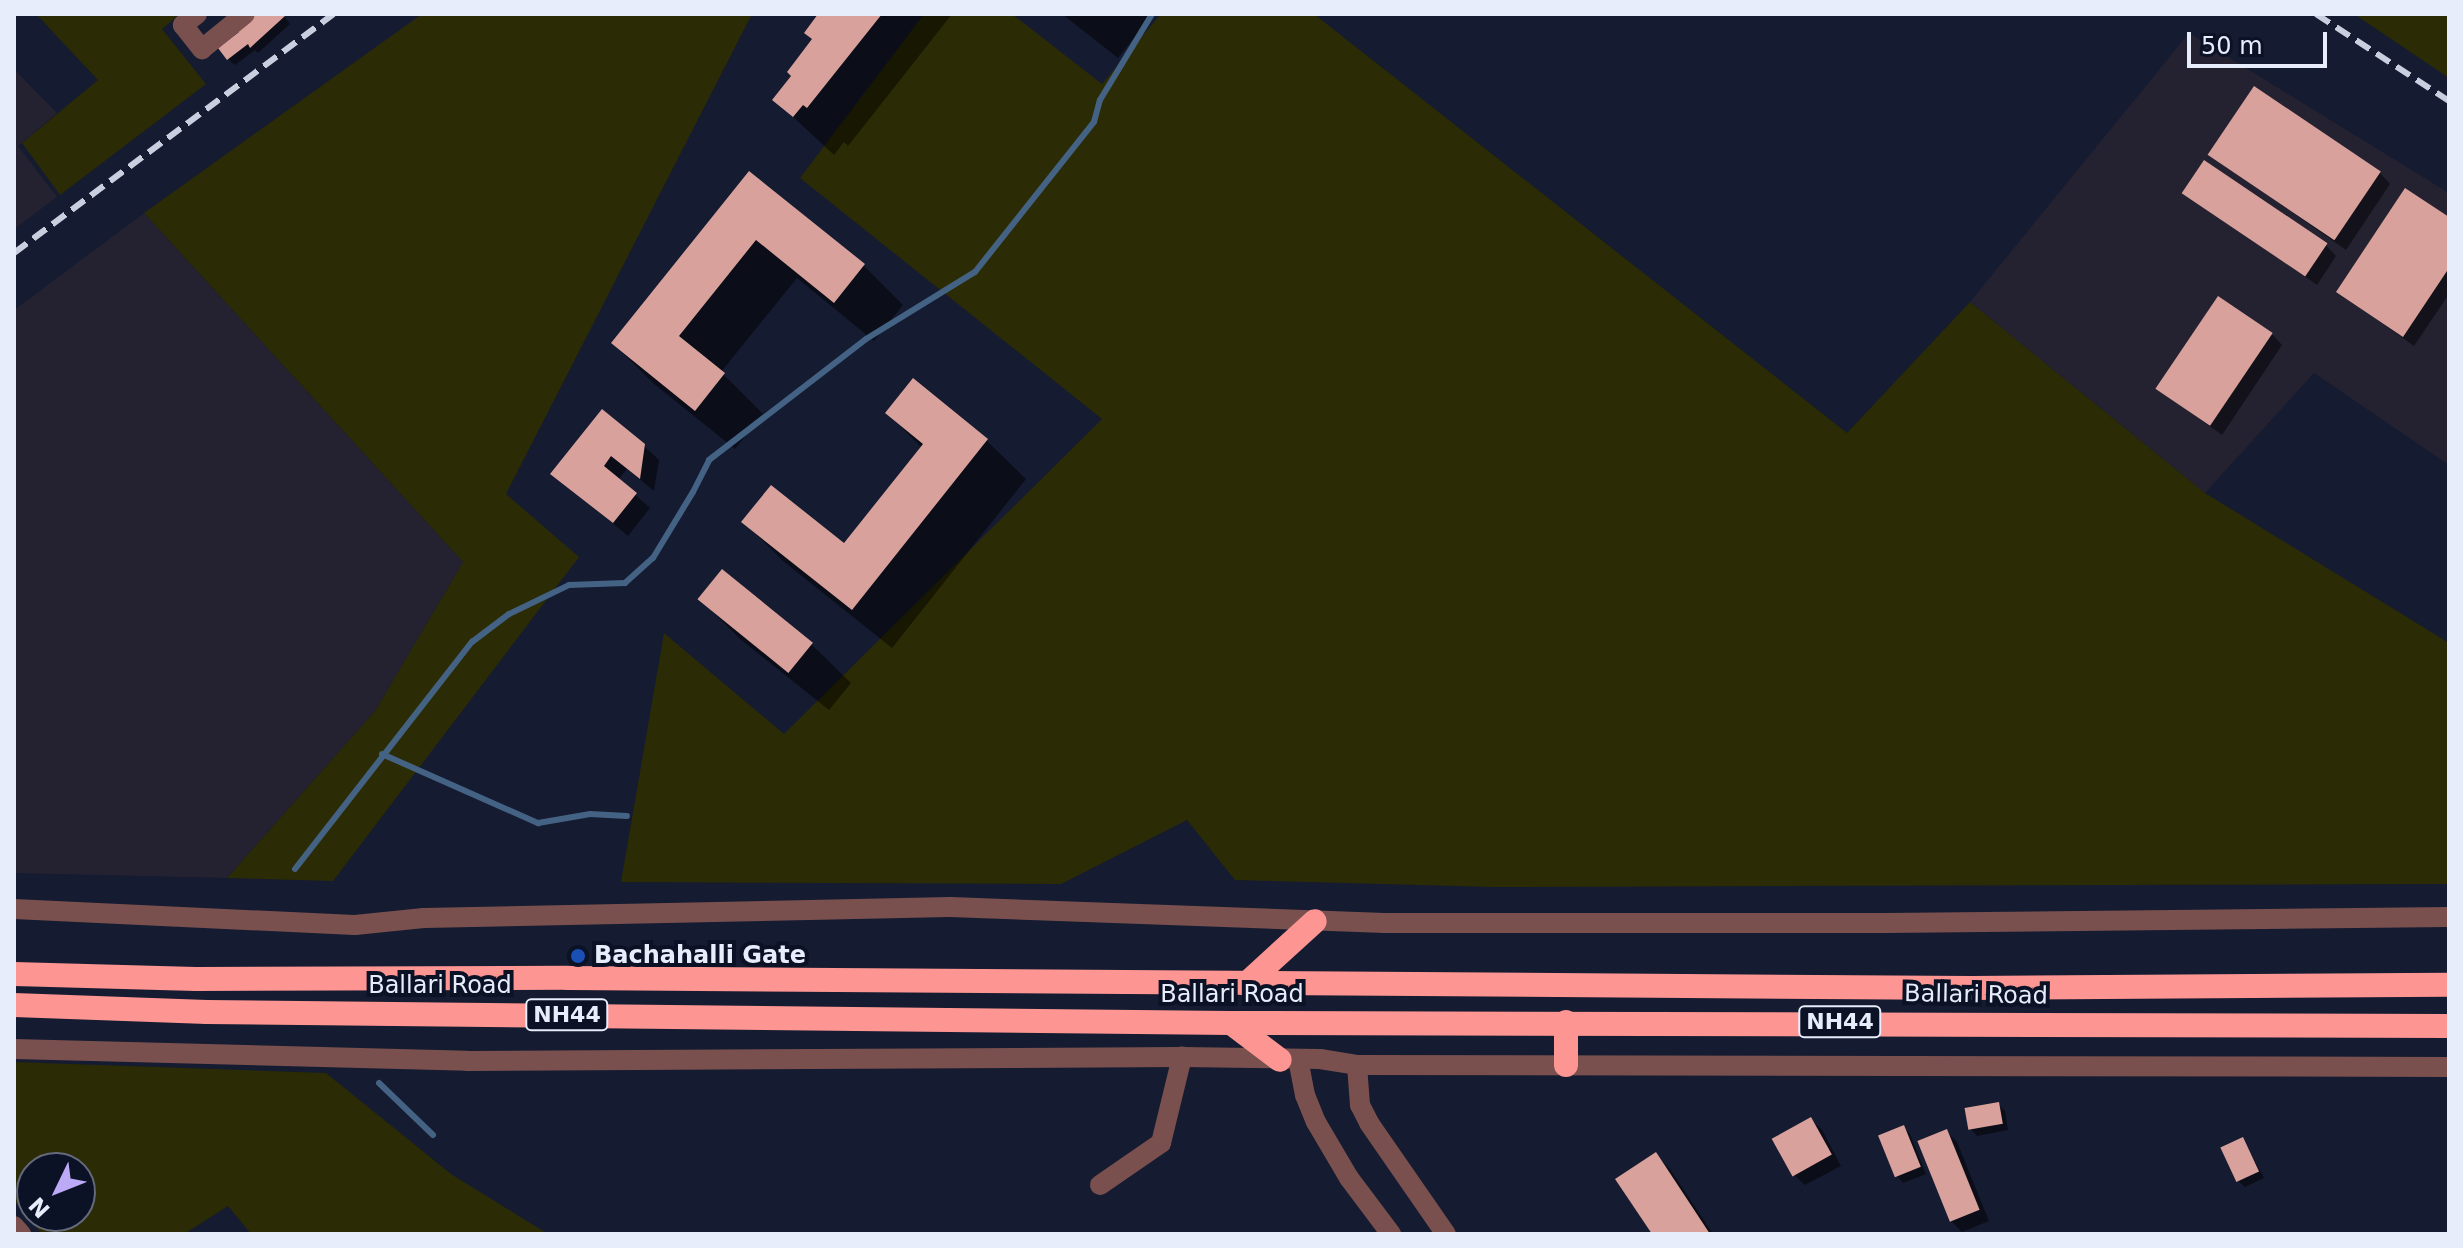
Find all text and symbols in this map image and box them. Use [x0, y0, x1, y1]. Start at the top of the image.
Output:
scale bar [2191, 16, 2331, 66]
text: 50 m [2201, 32, 2263, 60]
place label: Bachahalli Gate [594, 942, 806, 970]
marker: Bachahalli Gate [569, 947, 587, 965]
street label: Ballari Road [368, 972, 512, 1000]
street label: Ballari Road [1904, 979, 2048, 1011]
street label: Ballari Road [1160, 981, 1304, 1009]
road number: NH44 [525, 997, 609, 1033]
road number: NH44 [1798, 1004, 1882, 1040]
north arrow [16, 1152, 96, 1232]
text: N [24, 1192, 55, 1223]

